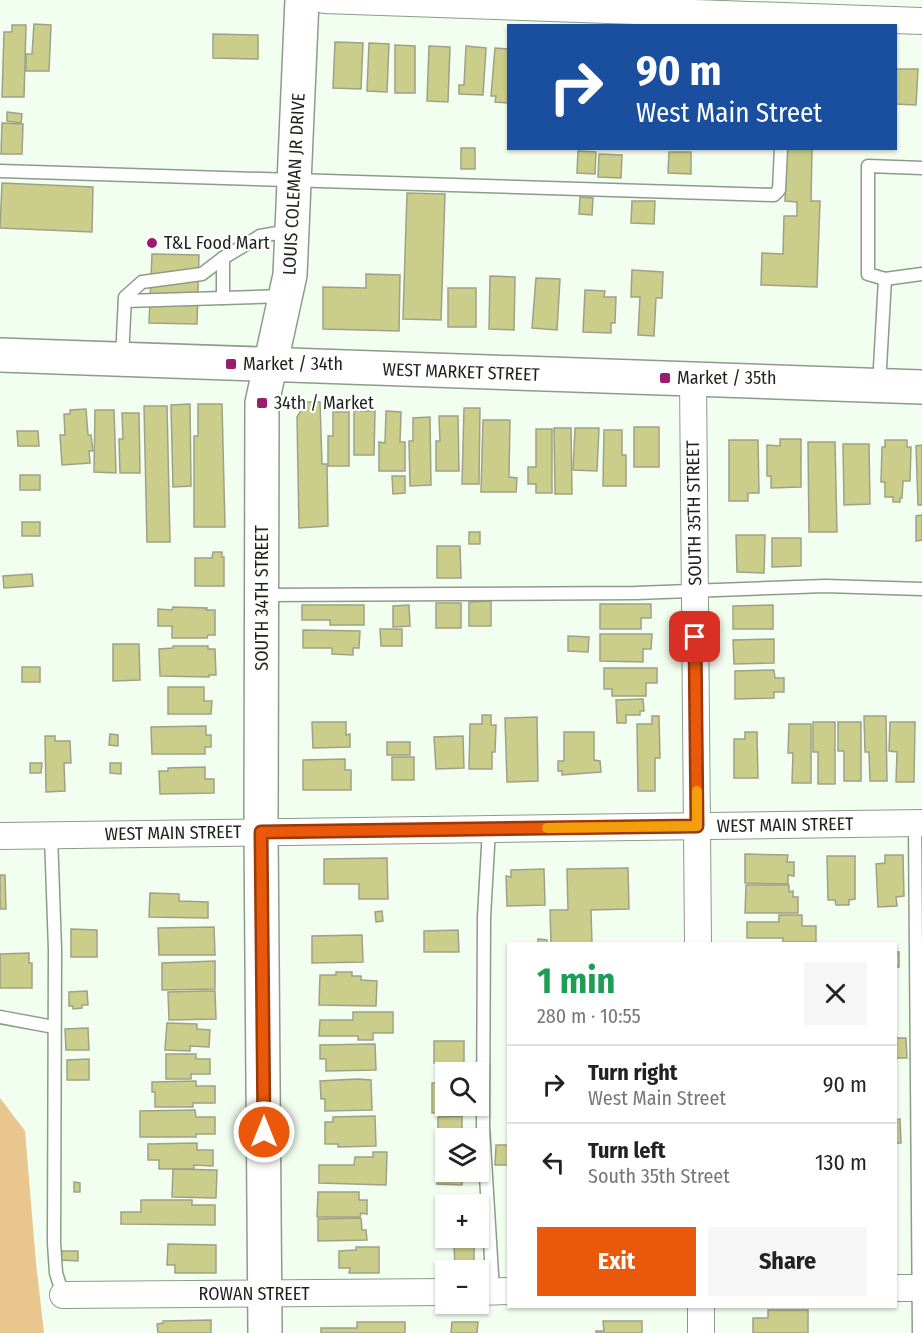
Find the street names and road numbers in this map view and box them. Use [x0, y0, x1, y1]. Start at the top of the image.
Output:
street label: LOUIS COLEMAN JR DRIVE [278, 92, 310, 276]
street label: WEST MARKET STREET [382, 358, 541, 386]
street label: SOUTH 35TH STREET [682, 440, 706, 586]
street label: SOUTH 34TH STREET [251, 525, 273, 671]
street label: WEST MAIN STREET [716, 813, 854, 837]
street label: WEST MAIN STREET [104, 821, 242, 845]
street label: ROWAN STREET [199, 1283, 310, 1305]

